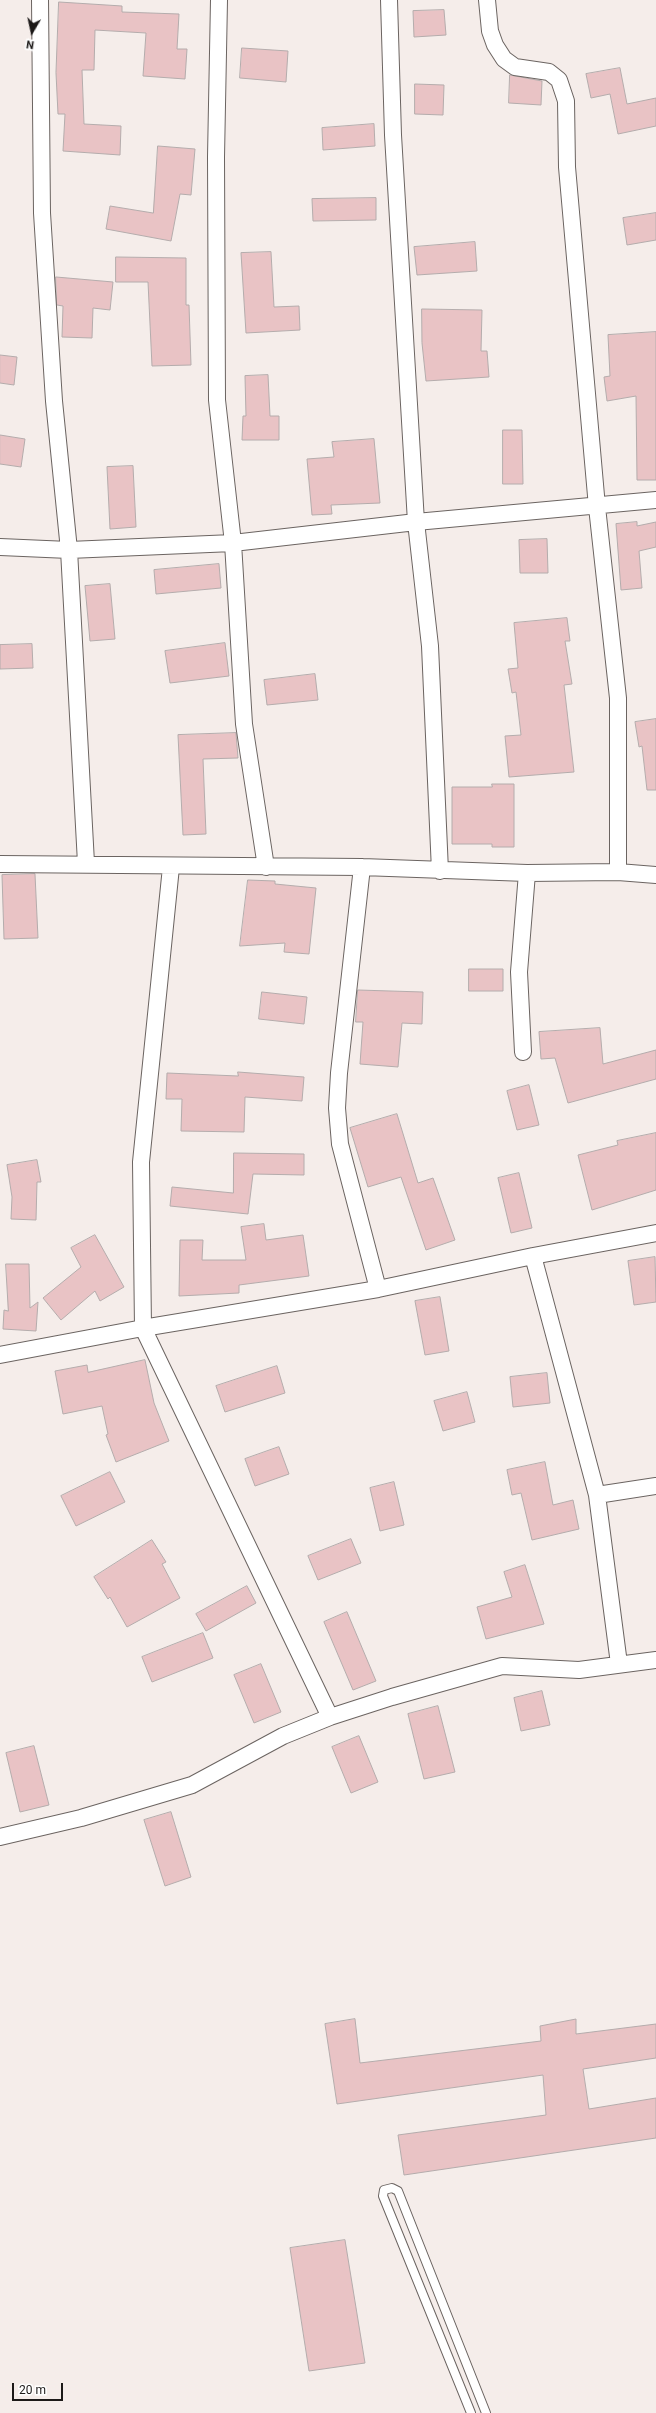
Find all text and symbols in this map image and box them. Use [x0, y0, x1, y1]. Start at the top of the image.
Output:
north arrow [12, 12, 52, 52]
text: N [25, 37, 35, 51]
scale bar [14, 2375, 65, 2401]
text: 20 m [19, 2383, 46, 2397]

